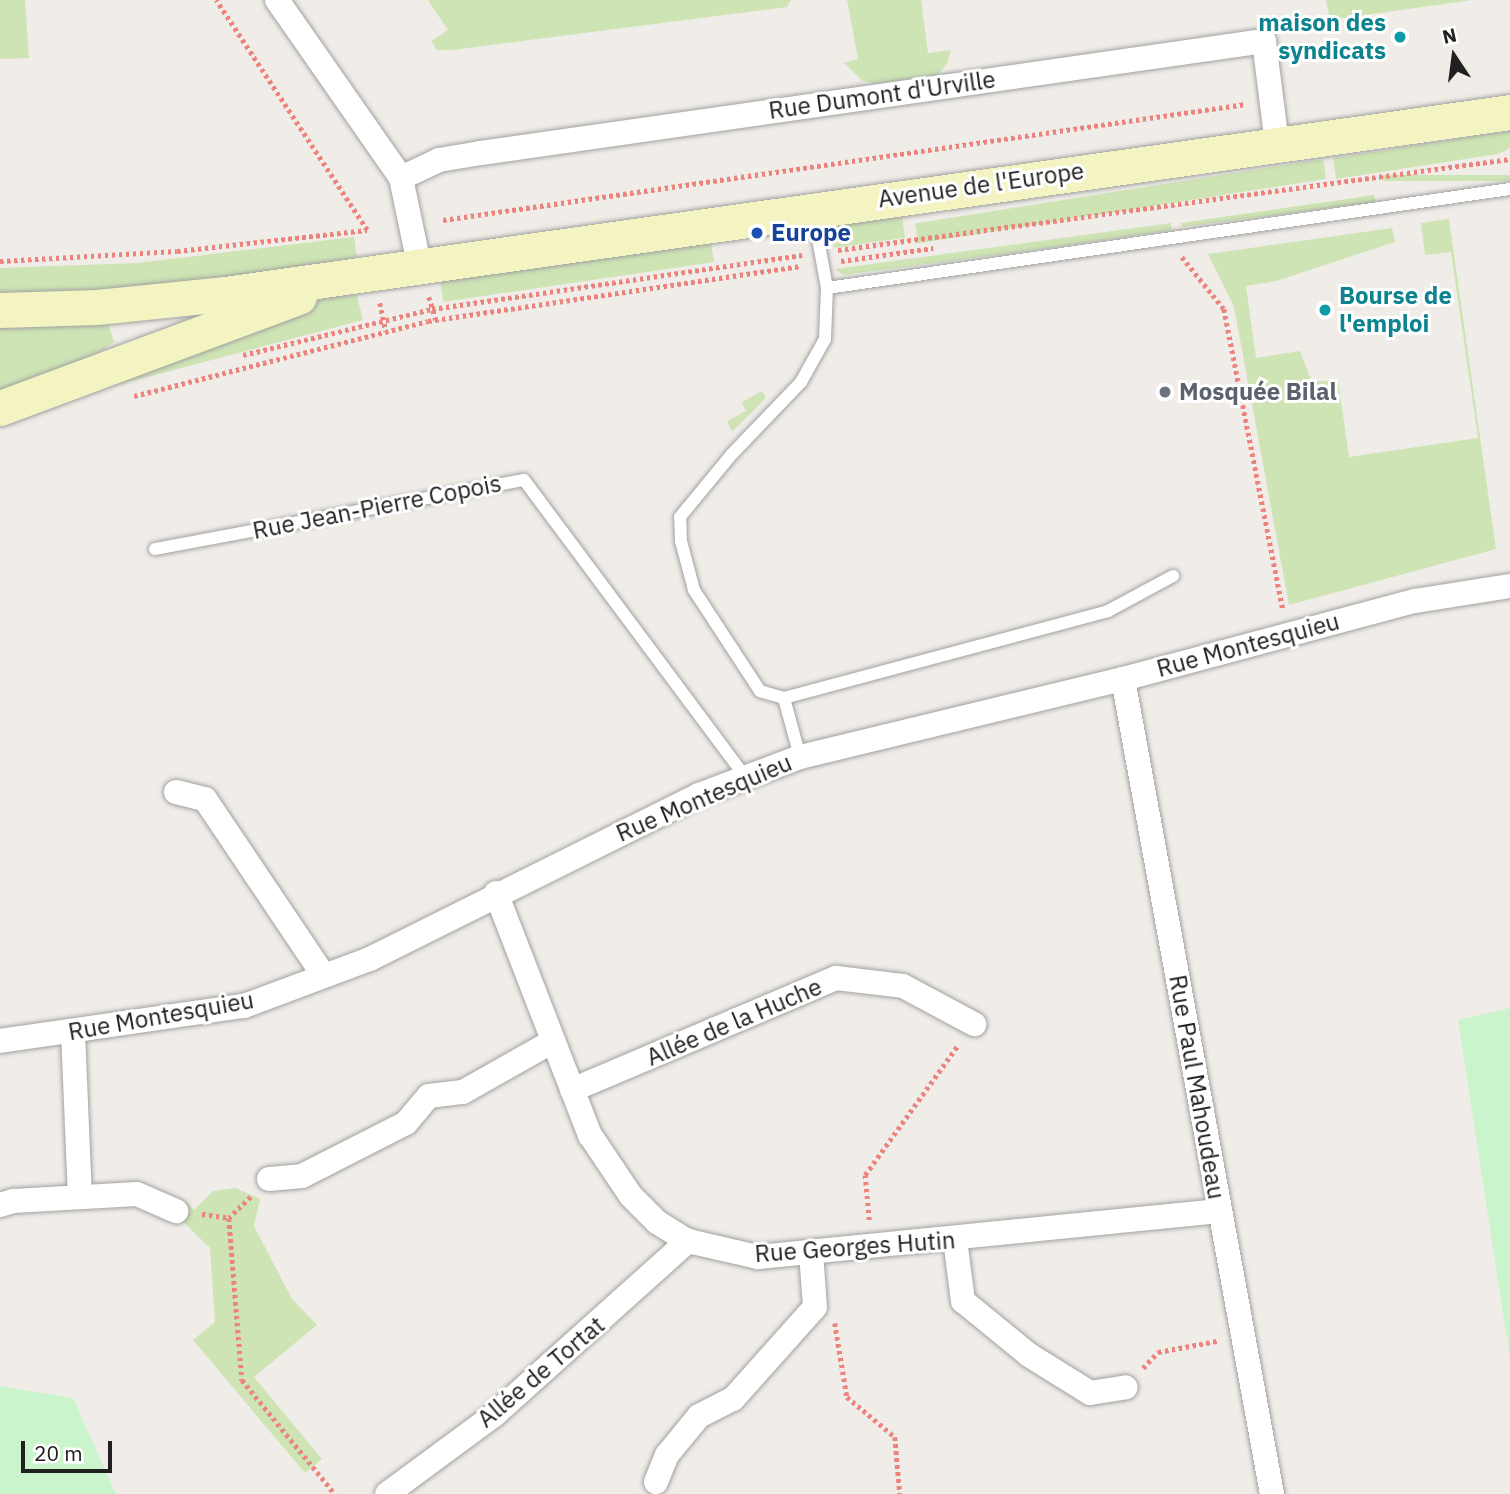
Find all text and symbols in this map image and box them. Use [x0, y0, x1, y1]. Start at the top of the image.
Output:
place label: maison des syndicats [1258, 9, 1386, 65]
north arrow [1419, 21, 1489, 91]
text: N [1440, 22, 1459, 49]
marker: maison des syndicats [1392, 29, 1408, 45]
street label: Rue Dumont d'Urville [767, 65, 997, 125]
street label: Avenue de l'Europe [876, 156, 1086, 214]
place label: Europe [771, 219, 851, 247]
marker: Europe [749, 225, 765, 241]
place label: Bourse de l'emploi [1339, 282, 1452, 338]
marker: Bourse de l'emploi [1317, 302, 1333, 318]
place label: Mosquée Bilal [1179, 378, 1337, 406]
marker: Mosquée Bilal [1157, 384, 1173, 400]
street label: Rue Jean-Pierre Copois [250, 469, 504, 545]
street label: Rue Montesquieu [1154, 607, 1342, 683]
street label: Rue Montesquieu [612, 748, 796, 848]
street label: Allée de la Huche [642, 972, 826, 1072]
street label: Rue Paul Mahoudeau [1163, 973, 1231, 1201]
street label: Rue Montesquieu [66, 986, 256, 1046]
street label: Rue Georges Hutin [754, 1226, 956, 1268]
street label: Allée de Tortat [472, 1310, 610, 1434]
scale bar [24, 1428, 116, 1472]
text: 20 m [34, 1439, 83, 1467]

